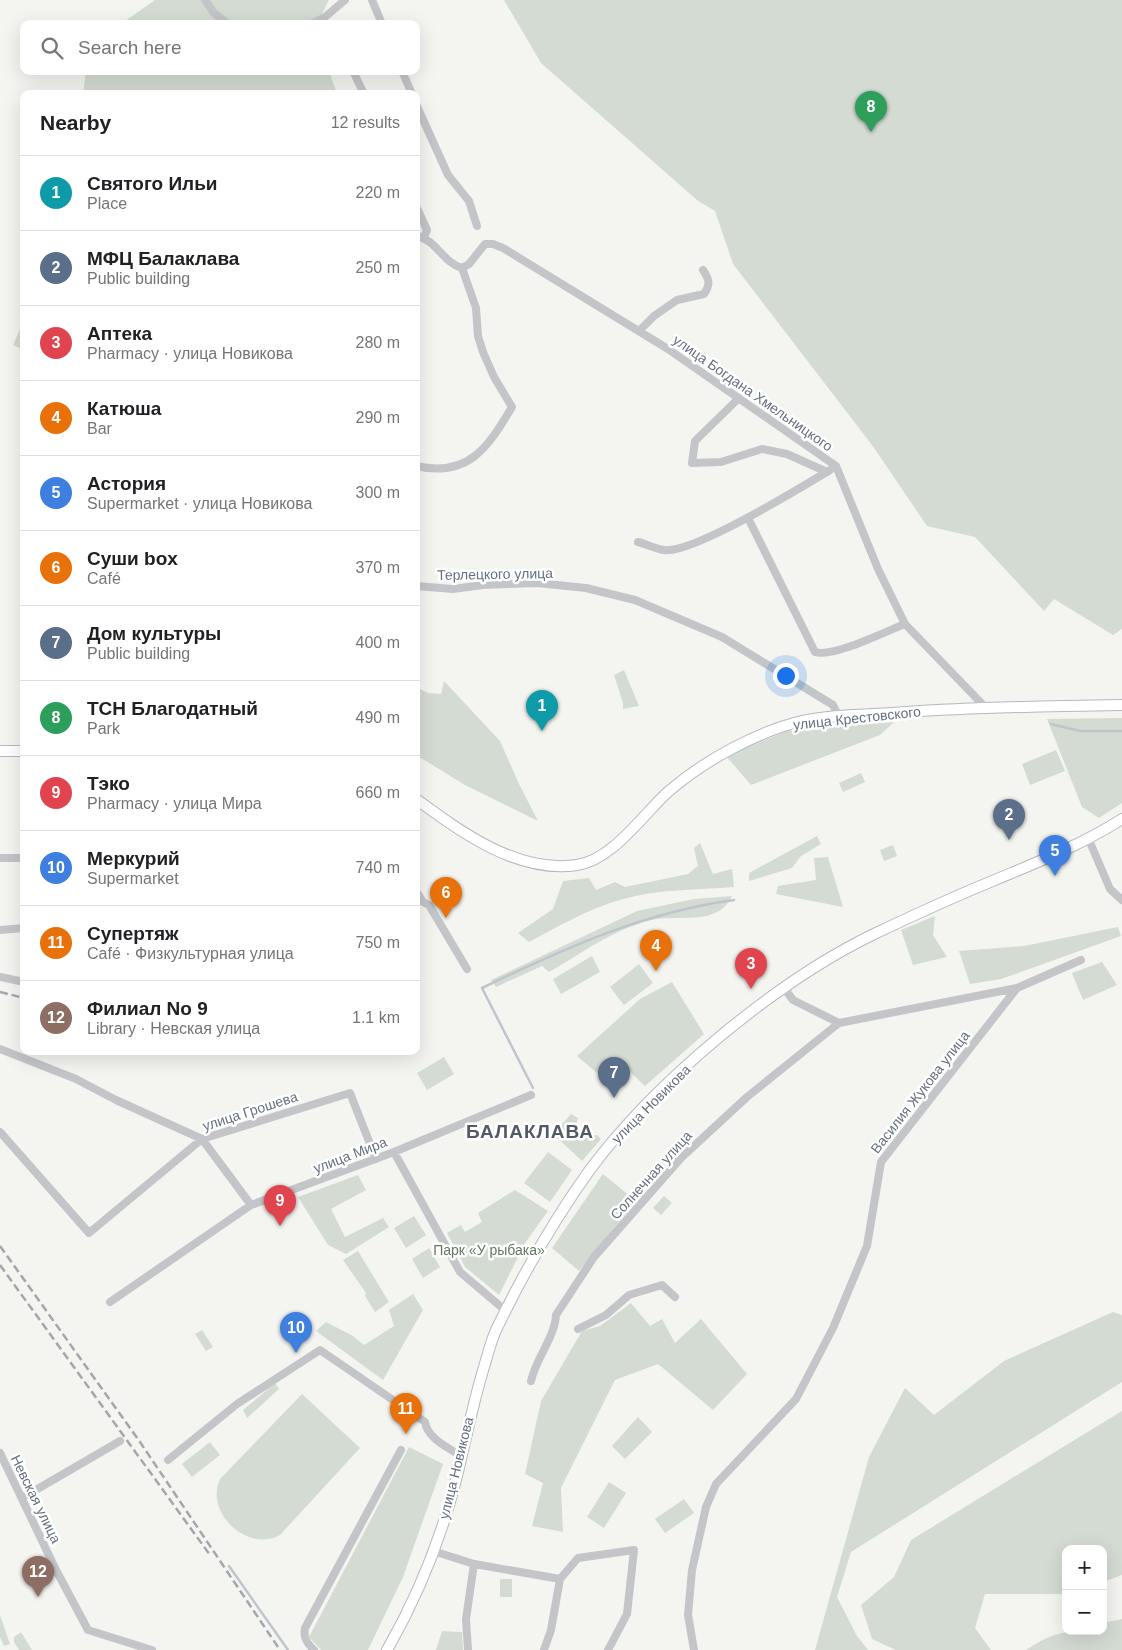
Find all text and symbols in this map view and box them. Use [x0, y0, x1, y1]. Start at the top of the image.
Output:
search box [20, 20, 420, 75]
icon: search [38, 34, 66, 62]
text: Search here [78, 37, 182, 58]
pin: 8 [855, 91, 887, 132]
text: Nearby [40, 111, 111, 134]
text: 12 results [331, 114, 400, 131]
text: Святого Ильи [87, 173, 218, 194]
text: 1 [52, 184, 60, 201]
text: 220 m [356, 184, 400, 201]
text: Place [87, 195, 127, 212]
text: МФЦ Балаклава [87, 248, 239, 269]
text: 2 [52, 259, 60, 276]
text: 250 m [356, 259, 400, 276]
text: Public building [87, 270, 190, 287]
text: Аптека [87, 323, 152, 344]
street label: улица Богдана Хмельницкого [670, 332, 836, 454]
text: 3 [52, 334, 60, 351]
text: 280 m [356, 334, 400, 351]
text: Pharmacy · улица Новикова [87, 345, 293, 362]
text: Катюша [87, 398, 161, 419]
text: 4 [52, 409, 60, 426]
text: 290 m [356, 409, 400, 426]
text: Bar [87, 420, 112, 437]
text: Астория [87, 473, 166, 494]
text: 5 [52, 484, 60, 501]
text: 300 m [356, 484, 400, 501]
text: Supermarket · улица Новикова [87, 495, 312, 512]
text: Суши box [87, 548, 178, 569]
text: 6 [52, 559, 60, 576]
text: 370 m [356, 559, 400, 576]
street label: Терлецкого улица [437, 565, 553, 583]
text: Café [87, 570, 121, 587]
text: Дом культуры [87, 623, 221, 644]
text: 7 [52, 634, 60, 651]
text: 400 m [356, 634, 400, 651]
text: Public building [87, 645, 190, 662]
your location [773, 663, 799, 689]
pin: 1 [526, 690, 558, 731]
text: ТСН Благодатный [87, 698, 258, 719]
street label: улица Крестовского [792, 703, 922, 733]
text: 8 [52, 709, 60, 726]
text: 490 m [356, 709, 400, 726]
text: Park [87, 720, 120, 737]
text: Тэко [87, 773, 130, 794]
text: 9 [52, 784, 60, 801]
text: 660 m [356, 784, 400, 801]
text: Pharmacy · улица Мира [87, 795, 262, 812]
pin: 2 [993, 799, 1025, 840]
pin: 5 [1039, 835, 1071, 876]
text: Меркурий [87, 848, 180, 869]
text: 10 [47, 859, 65, 876]
text: 740 m [356, 859, 400, 876]
text: Supermarket [87, 870, 179, 887]
pin: 6 [430, 877, 462, 918]
text: Супертяж [87, 923, 179, 944]
pin: 4 [640, 930, 672, 971]
text: 11 [48, 934, 64, 951]
text: 750 m [356, 934, 400, 951]
text: Café · Физкультурная улица [87, 945, 294, 962]
pin: 3 [735, 948, 767, 989]
text: Филиал No 9 [87, 998, 208, 1019]
text: 12 [47, 1009, 65, 1026]
text: 1.1 km [352, 1009, 400, 1026]
text: Library · Невская улица [87, 1020, 260, 1037]
street label: Василия Жукова улица [867, 1028, 973, 1156]
pin: 7 [598, 1057, 630, 1098]
street label: улица Новикова [608, 1061, 694, 1147]
street label: улица Грошева [201, 1088, 300, 1134]
district label: БАЛАКЛАВА [466, 1121, 594, 1142]
street label: Солнечная улица [607, 1127, 695, 1223]
street label: улица Мира [311, 1134, 389, 1176]
pin: 9 [264, 1185, 296, 1226]
park label: Парк «У рыбака» [433, 1242, 545, 1258]
pin: 10 [280, 1312, 312, 1353]
pin: 11 [390, 1393, 422, 1434]
street label: улица Новикова [436, 1415, 476, 1521]
street label: Невская улица [8, 1452, 64, 1546]
map controls [1062, 1545, 1107, 1635]
button: + [1062, 1545, 1107, 1590]
pin: 12 [22, 1556, 54, 1597]
button: − [1062, 1590, 1107, 1635]

